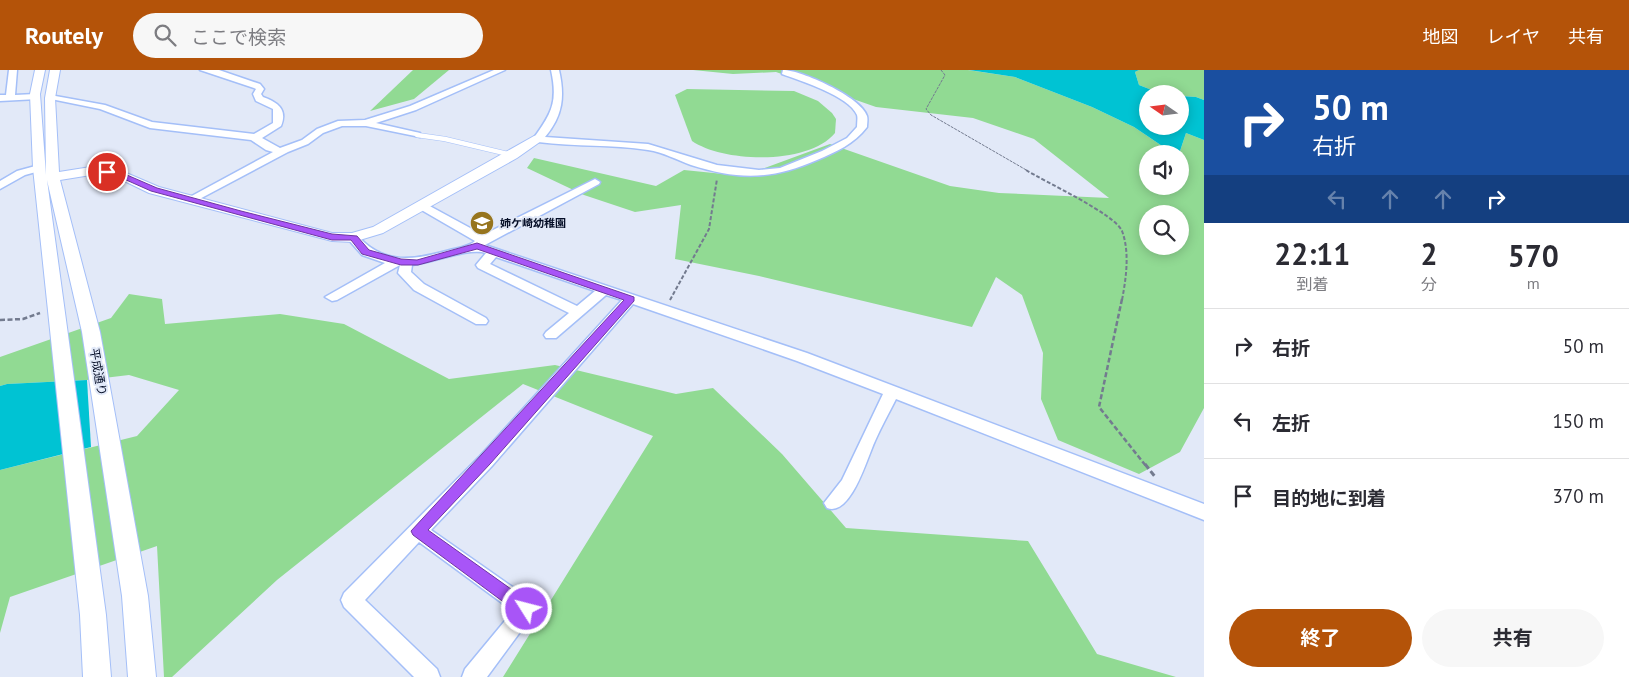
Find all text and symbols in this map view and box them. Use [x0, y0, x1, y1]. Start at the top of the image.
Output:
search box [133, 13, 483, 58]
text: Routely [25, 20, 103, 51]
icon: search [151, 21, 179, 49]
text: ここで検索 [191, 25, 286, 49]
text: 地図 [1423, 25, 1459, 48]
text: レイヤ [1487, 25, 1540, 48]
text: 共有 [1568, 25, 1604, 48]
text: 50 m [1312, 84, 1389, 130]
north arrow [1139, 85, 1189, 135]
map controls [1139, 85, 1189, 255]
icon: right [1229, 90, 1294, 155]
text: 右折 [1312, 132, 1356, 160]
button: sound [1139, 145, 1189, 195]
pin [86, 151, 128, 193]
icon: arrive [93, 158, 121, 186]
icon: left [1323, 185, 1351, 213]
icon: ahead [1376, 185, 1404, 213]
icon: ahead [1429, 185, 1457, 213]
icon: right [1482, 185, 1510, 213]
button: search [1139, 205, 1189, 255]
school or university icon: 姉ケ崎幼稚園 [469, 210, 495, 236]
place label: 姉ケ崎幼稚園 [500, 216, 566, 230]
text: 22:11 [1274, 234, 1350, 273]
text: 2 [1421, 234, 1438, 273]
text: 570 [1508, 236, 1559, 275]
text: m [1527, 273, 1540, 293]
text: 到着 [1296, 274, 1328, 294]
text: 分 [1421, 274, 1437, 294]
icon: right [1229, 332, 1257, 360]
text: 50 m [1563, 334, 1604, 358]
text: 右折 [1272, 336, 1310, 360]
street label: 平成通り [87, 347, 110, 397]
icon: left [1229, 407, 1257, 435]
text: 150 m [1552, 409, 1604, 433]
text: 左折 [1272, 411, 1310, 435]
icon: arrive [1229, 482, 1257, 510]
text: 370 m [1552, 484, 1604, 508]
text: 目的地に到着 [1272, 486, 1386, 510]
position arrow [500, 582, 552, 634]
button: 終了 [1229, 609, 1412, 667]
button: 共有 [1422, 609, 1604, 667]

